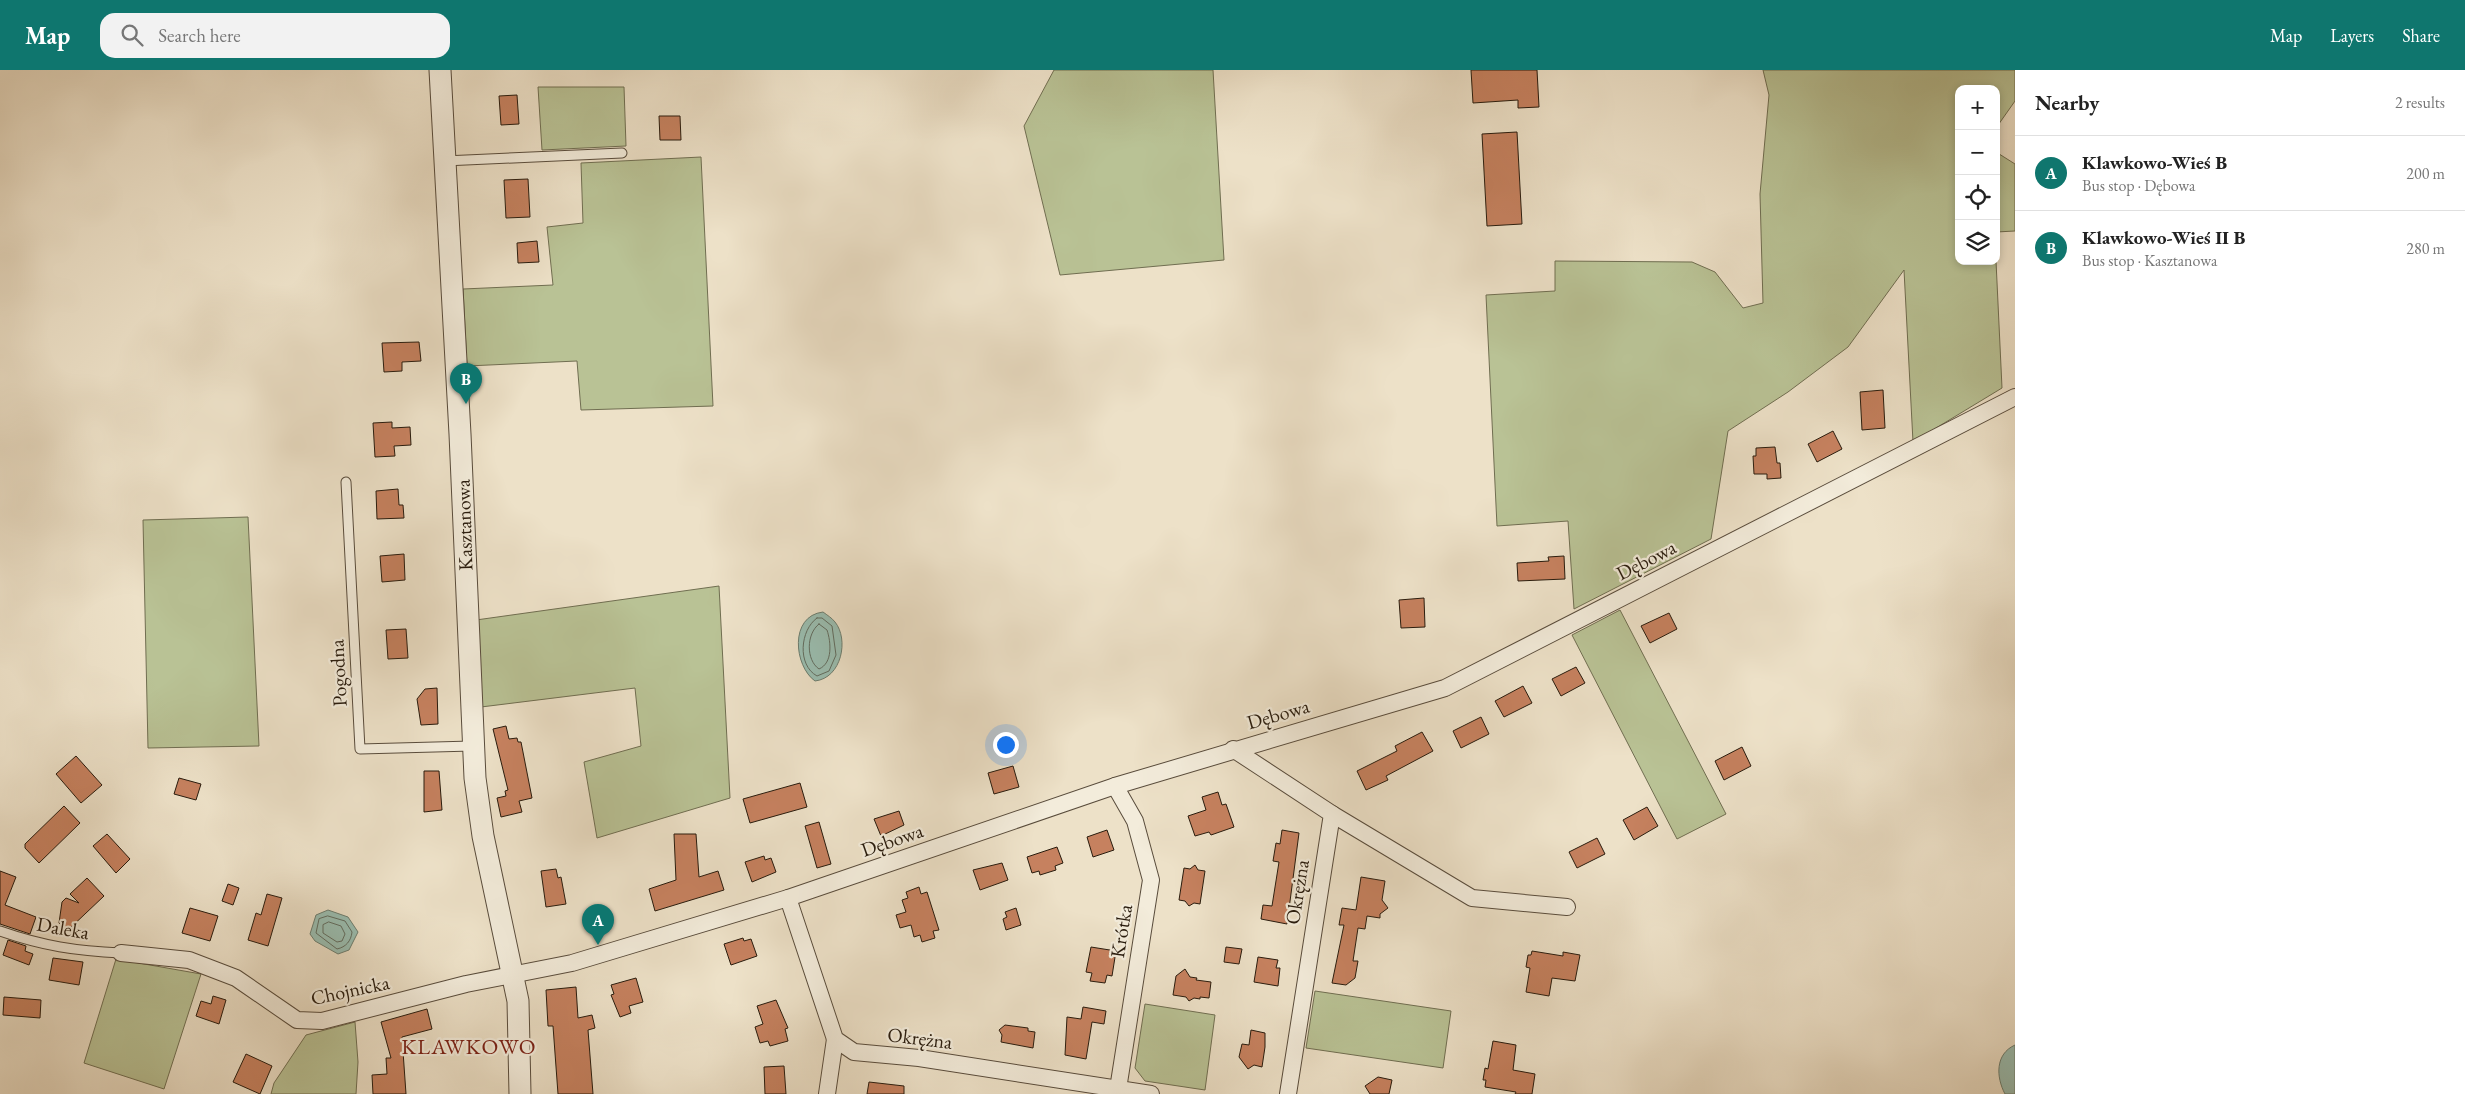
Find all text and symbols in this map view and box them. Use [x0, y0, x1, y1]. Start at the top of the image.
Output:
search box [100, 13, 450, 58]
text: Map [25, 20, 70, 51]
icon: search [118, 21, 146, 49]
text: Search here [158, 23, 241, 48]
text: Map [2270, 24, 2302, 47]
text: Layers [2330, 24, 2374, 47]
text: Share [2402, 24, 2440, 47]
map controls [1955, 85, 2000, 265]
button: + [1955, 85, 2000, 130]
text: Nearby [2035, 89, 2099, 116]
text: 2 results [2395, 92, 2445, 113]
button: − [1955, 130, 2000, 175]
text: Klawkowo-Wieś B [2082, 150, 2227, 175]
text: A [2045, 163, 2057, 184]
text: 200 m [2406, 163, 2445, 184]
button: locate [1955, 175, 2000, 220]
text: Bus stop · Dębowa [2082, 175, 2195, 196]
button: layers [1955, 220, 2000, 265]
text: Klawkowo-Wieś II B [2082, 225, 2245, 250]
text: B [2046, 238, 2056, 259]
text: 280 m [2406, 238, 2445, 259]
text: Bus stop · Kasztanowa [2082, 250, 2217, 271]
pin: B [450, 363, 482, 404]
street label: Kasztanowa [449, 479, 479, 571]
street label: Dębowa [1612, 534, 1680, 586]
street label: Pogodna [323, 639, 353, 707]
street label: Dębowa [1244, 693, 1312, 735]
your location [993, 732, 1019, 758]
street label: Dębowa [857, 817, 927, 863]
street label: Okrężna [1279, 858, 1315, 926]
street label: Krótka [1104, 902, 1138, 960]
pin: A [582, 904, 614, 945]
street label: Daleka [35, 911, 91, 945]
street label: Chojnicka [308, 969, 392, 1011]
street label: Okrężna [886, 1021, 954, 1055]
district label: KLAWKOWO [401, 1032, 537, 1061]

